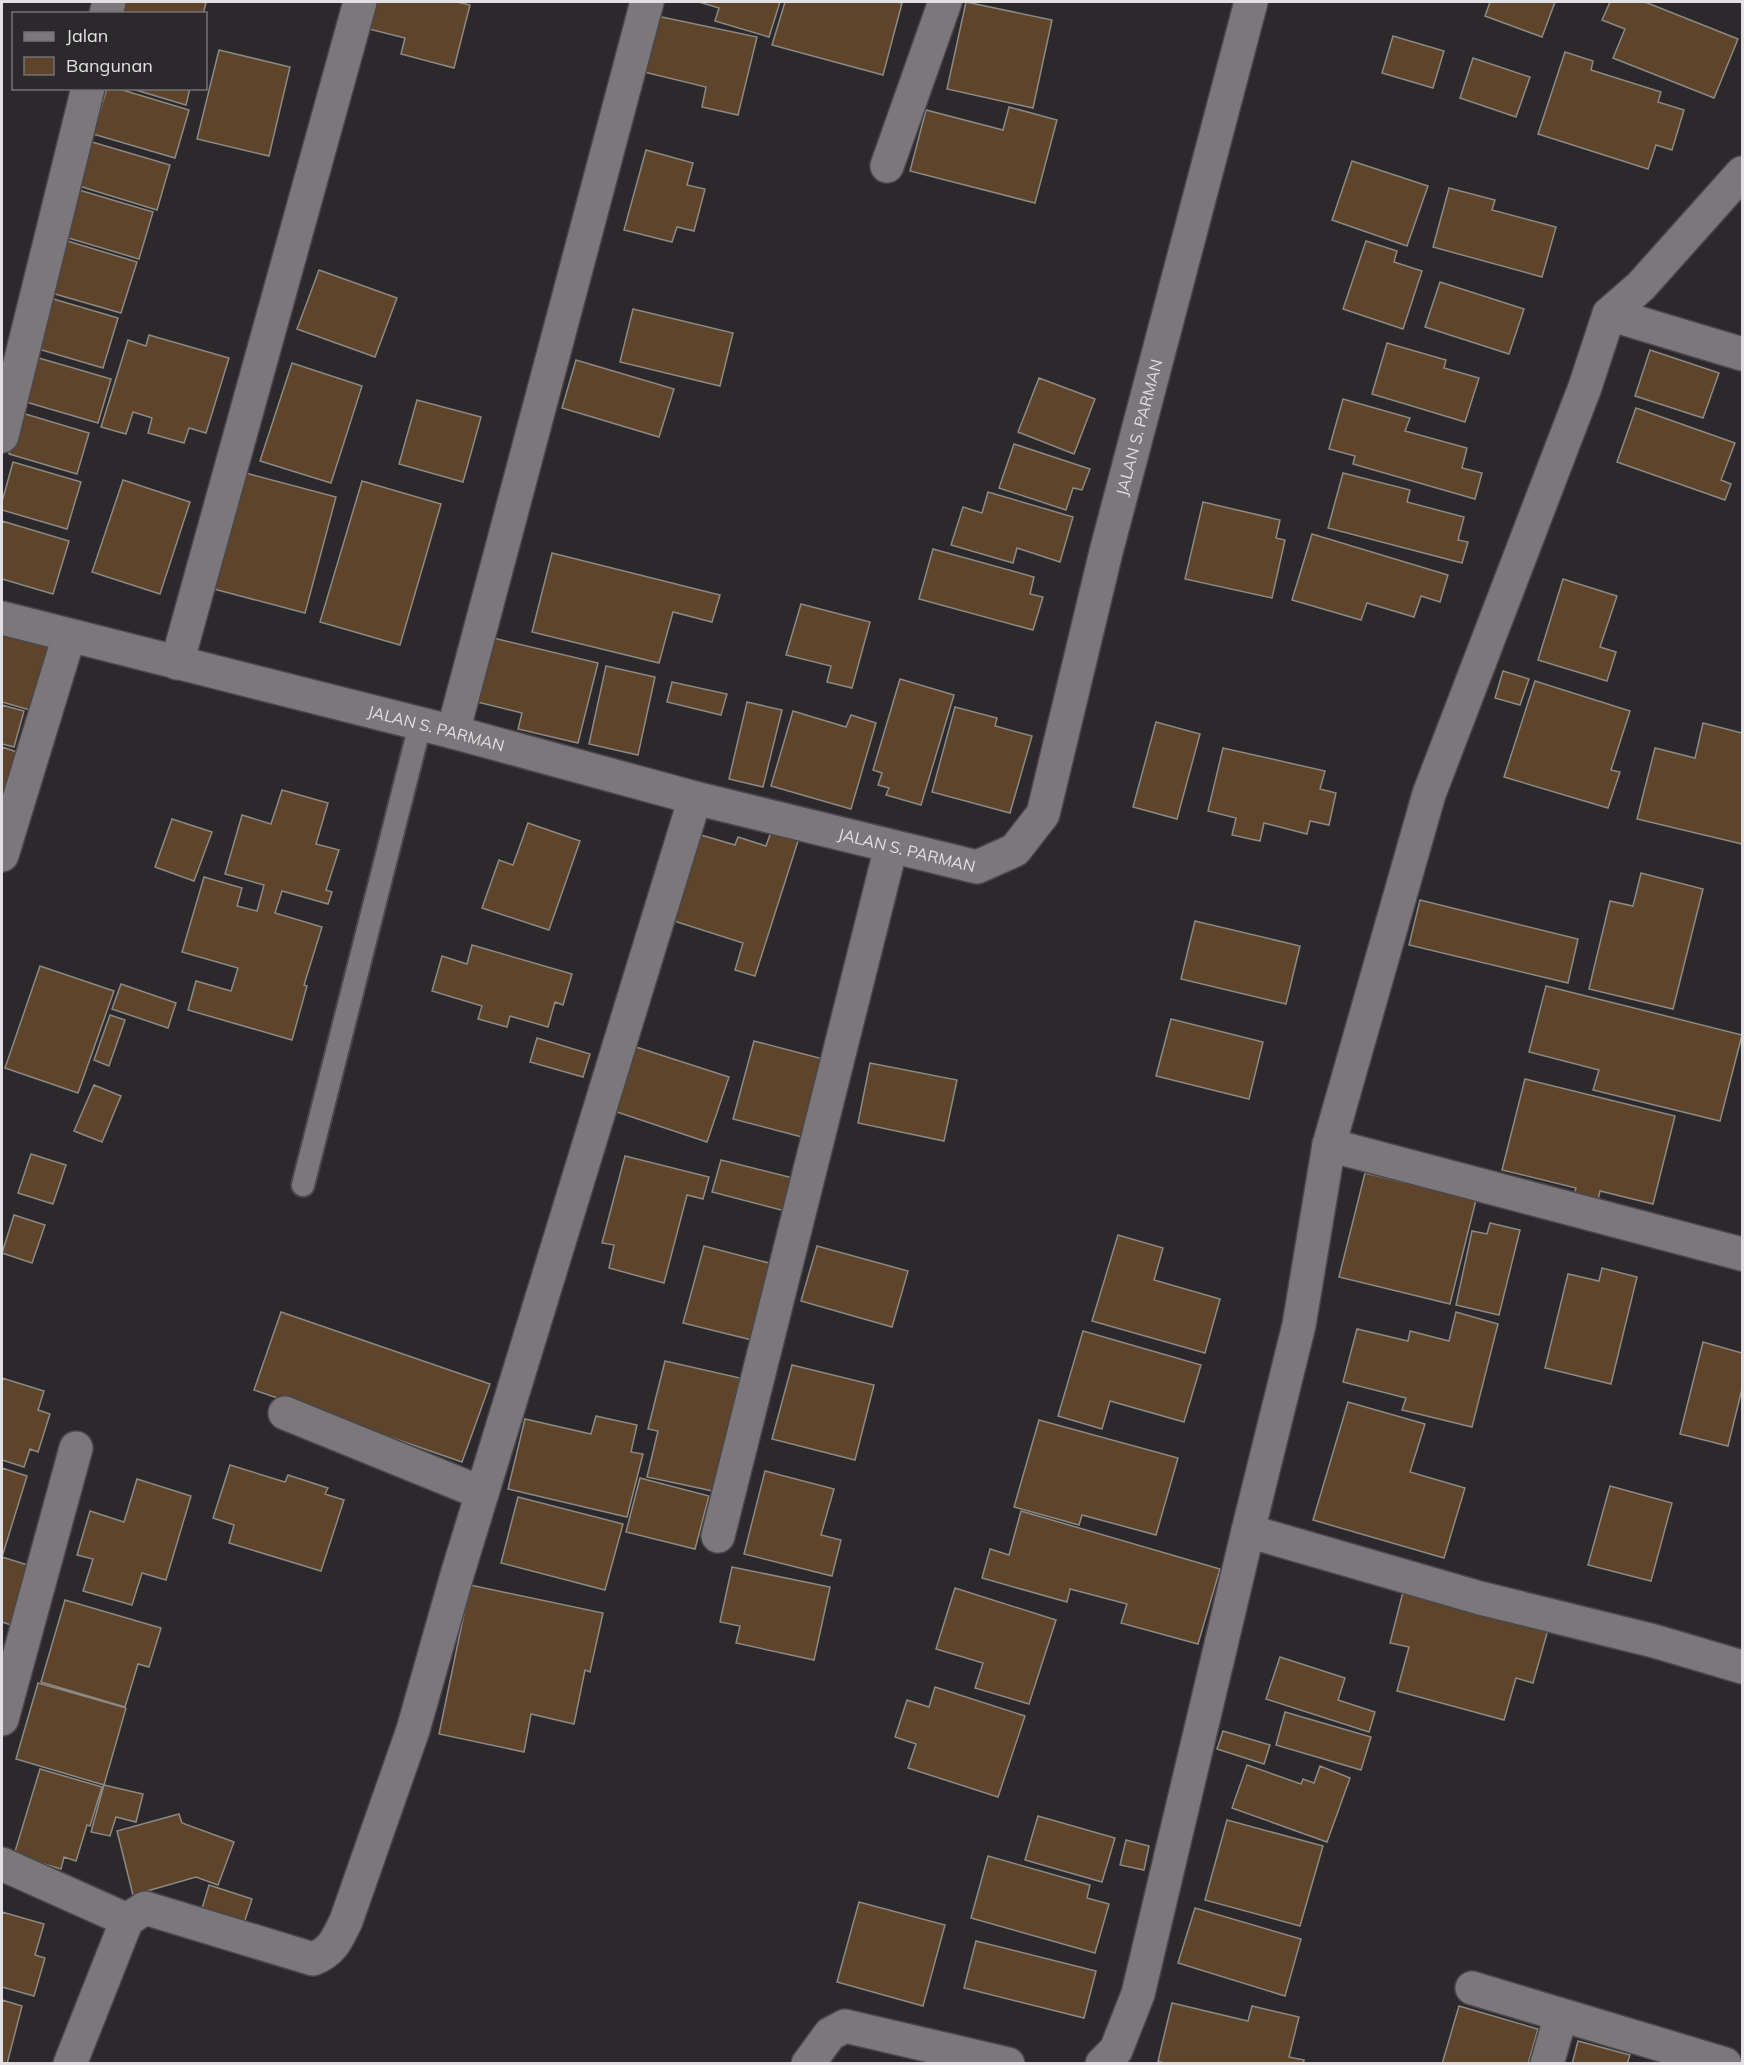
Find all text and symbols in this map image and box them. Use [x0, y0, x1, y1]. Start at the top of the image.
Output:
legend [12, 12, 207, 90]
text: Jalan [66, 24, 108, 47]
text: Bangunan [66, 54, 153, 77]
street label: JALAN S. PARMAN [1111, 357, 1166, 498]
street label: JALAN S. PARMAN [366, 701, 507, 756]
street label: JALAN S. PARMAN [836, 823, 977, 876]

